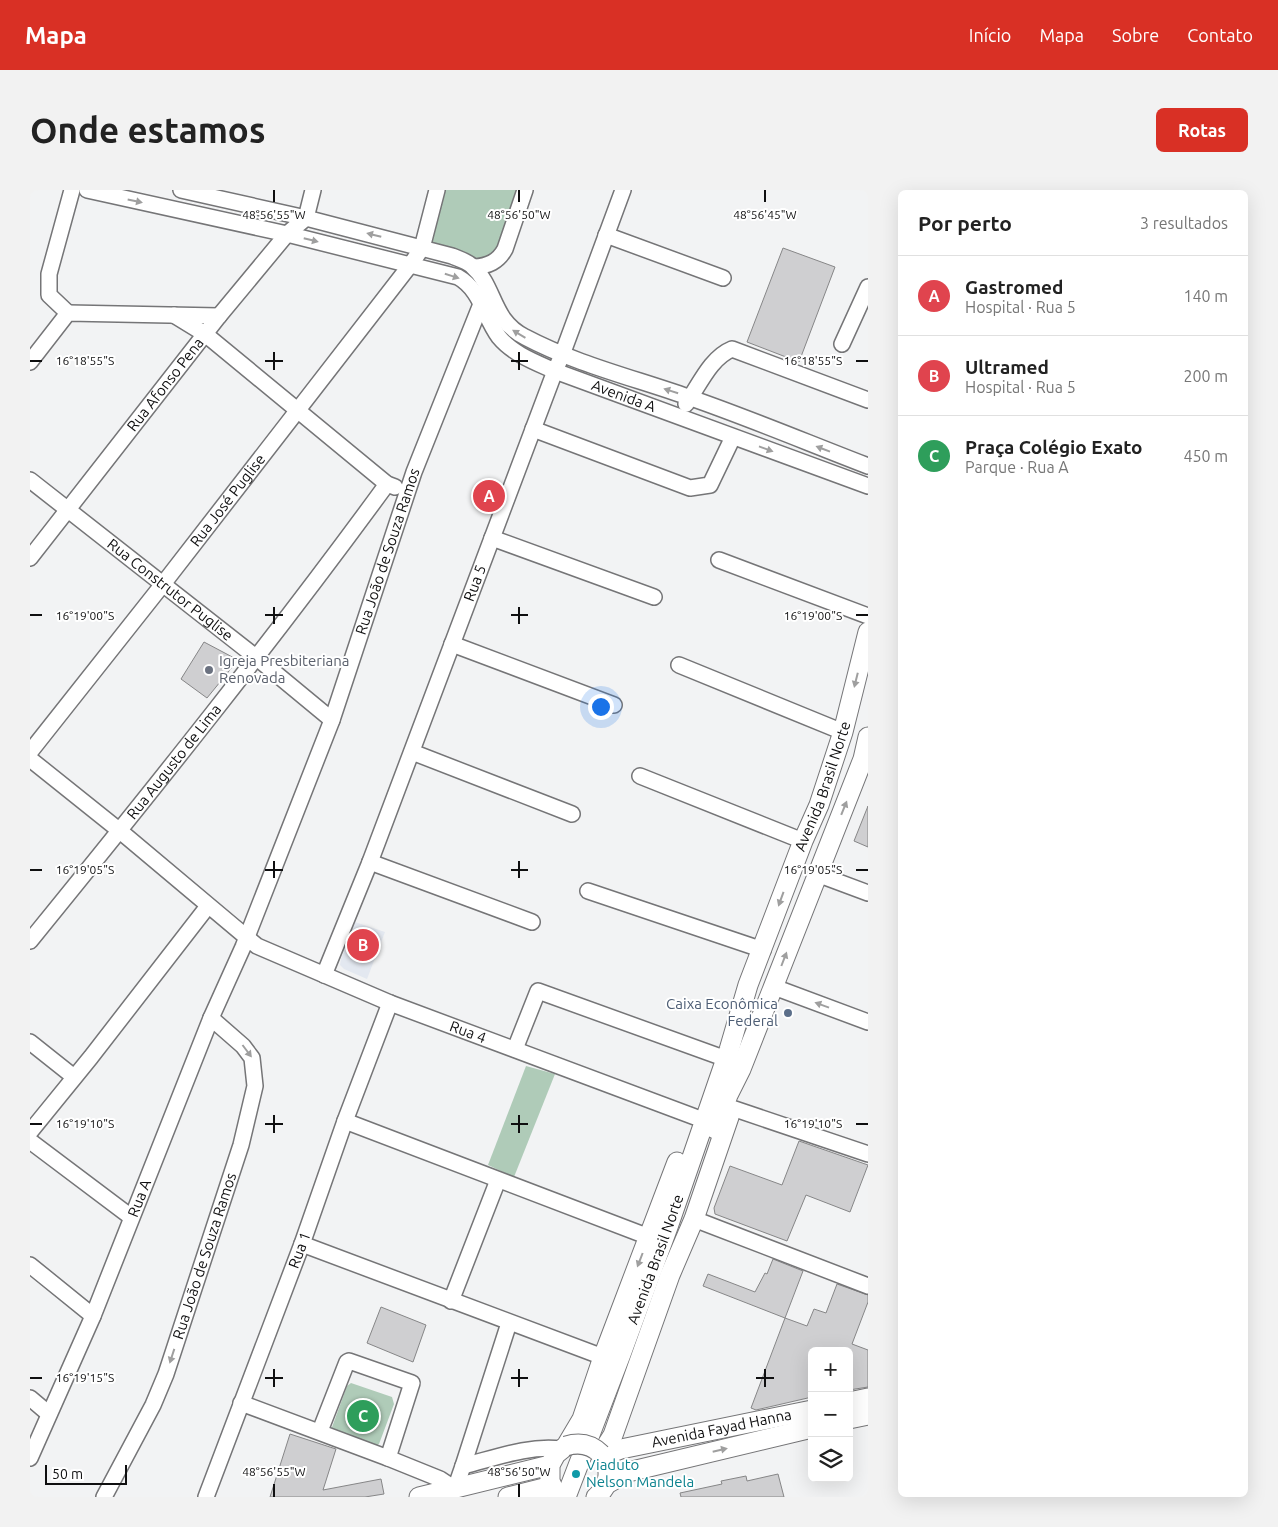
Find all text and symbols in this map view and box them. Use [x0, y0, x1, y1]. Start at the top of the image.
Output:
text: Mapa [25, 22, 87, 49]
text: Início [969, 25, 1011, 45]
text: Mapa [1039, 25, 1084, 45]
text: Sobre [1112, 25, 1159, 45]
text: Contato [1187, 25, 1253, 45]
button: Rotas [1156, 108, 1248, 152]
text: Onde estamos [30, 110, 265, 150]
one-way arrow [127, 197, 143, 205]
text: 48°56'55"W [242, 208, 306, 221]
text: 48°56'50"W [487, 208, 551, 221]
text: 48°56'45"W [733, 208, 797, 221]
text: Por perto [918, 211, 1012, 235]
text: 3 resultados [1140, 214, 1228, 232]
one-way arrow [367, 231, 382, 239]
one-way arrow [303, 236, 318, 244]
one-way arrow [445, 272, 460, 280]
text: Gastromed [965, 276, 1063, 298]
text: A [928, 287, 940, 305]
text: 140 m [1183, 287, 1228, 305]
text: Hospital · Rua 5 [965, 298, 1076, 316]
one-way arrow [512, 329, 525, 338]
street label: Rua Afonso Pena [123, 334, 207, 434]
text: 16°18'55"S [56, 354, 114, 367]
text: 16°18'55"S [784, 354, 842, 367]
text: Ultramed [965, 356, 1049, 378]
text: B [929, 367, 939, 385]
text: 200 m [1183, 367, 1228, 385]
street label: Avenida A [589, 376, 658, 415]
text: Hospital · Rua 5 [965, 378, 1076, 396]
one-way arrow [663, 387, 678, 394]
text: Praça Colégio Exato [965, 436, 1143, 458]
one-way arrow [815, 445, 830, 452]
one-way arrow [759, 446, 774, 453]
text: C [929, 447, 939, 465]
text: 450 m [1183, 447, 1228, 465]
street label: Rua José Puglise [186, 451, 268, 550]
text: Parque · Rua A [965, 458, 1069, 476]
street label: Rua João de Souza Ramos [352, 466, 423, 637]
pin: A [473, 477, 505, 515]
street label: Rua Construtor Puglise [104, 535, 236, 644]
street label: Rua 5 [460, 562, 489, 604]
text: 16°19'00"S [56, 609, 114, 622]
text: 16°19'00"S [784, 609, 842, 622]
place label: Igreja Presbiteriana Renovada [219, 652, 350, 686]
marker: Igreja Presbiteriana Renovada [203, 664, 215, 676]
one-way arrow [852, 672, 860, 687]
your location [588, 694, 614, 720]
street label: Rua Augusto de Lima [123, 701, 224, 822]
street label: Avenida Brasil Norte [791, 720, 853, 853]
one-way arrow [841, 800, 848, 815]
text: 16°19'05"S [56, 863, 114, 876]
text: 16°19'05"S [784, 863, 842, 876]
one-way arrow [777, 892, 784, 907]
pin: B [347, 926, 379, 964]
one-way arrow [781, 952, 789, 966]
place label: Caixa Econômica Federal [666, 995, 778, 1029]
one-way arrow [815, 1001, 830, 1008]
marker: Caixa Econômica Federal [782, 1007, 794, 1019]
street label: Rua 4 [448, 1017, 489, 1046]
one-way arrow [241, 1044, 252, 1057]
text: 16°19'10"S [56, 1117, 114, 1130]
text: 16°19'10"S [784, 1117, 842, 1130]
street label: Rua João de Souza Ramos [169, 1170, 239, 1341]
street label: Rua A [124, 1177, 154, 1219]
street label: Avenida Brasil Norte [624, 1192, 687, 1327]
street label: Rua 1 [285, 1230, 314, 1271]
one-way arrow [636, 1253, 643, 1268]
map controls [808, 1347, 853, 1482]
button: + [808, 1347, 853, 1392]
one-way arrow [167, 1349, 175, 1364]
text: 16°19'15"S [56, 1371, 114, 1384]
button: − [808, 1392, 853, 1437]
pin: C [347, 1397, 379, 1435]
street label: Avenida Fayad Hanna [650, 1405, 793, 1451]
button: layers [808, 1437, 853, 1482]
one-way arrow [712, 1446, 727, 1454]
place label: Viaduto Nelson Mandela [586, 1456, 694, 1490]
scale bar [45, 1462, 128, 1485]
text: 48°56'55"W [242, 1465, 306, 1478]
text: 48°56'50"W [487, 1465, 551, 1478]
text: 50 m [52, 1466, 83, 1482]
marker: Viaduto Nelson Mandela [570, 1468, 582, 1480]

